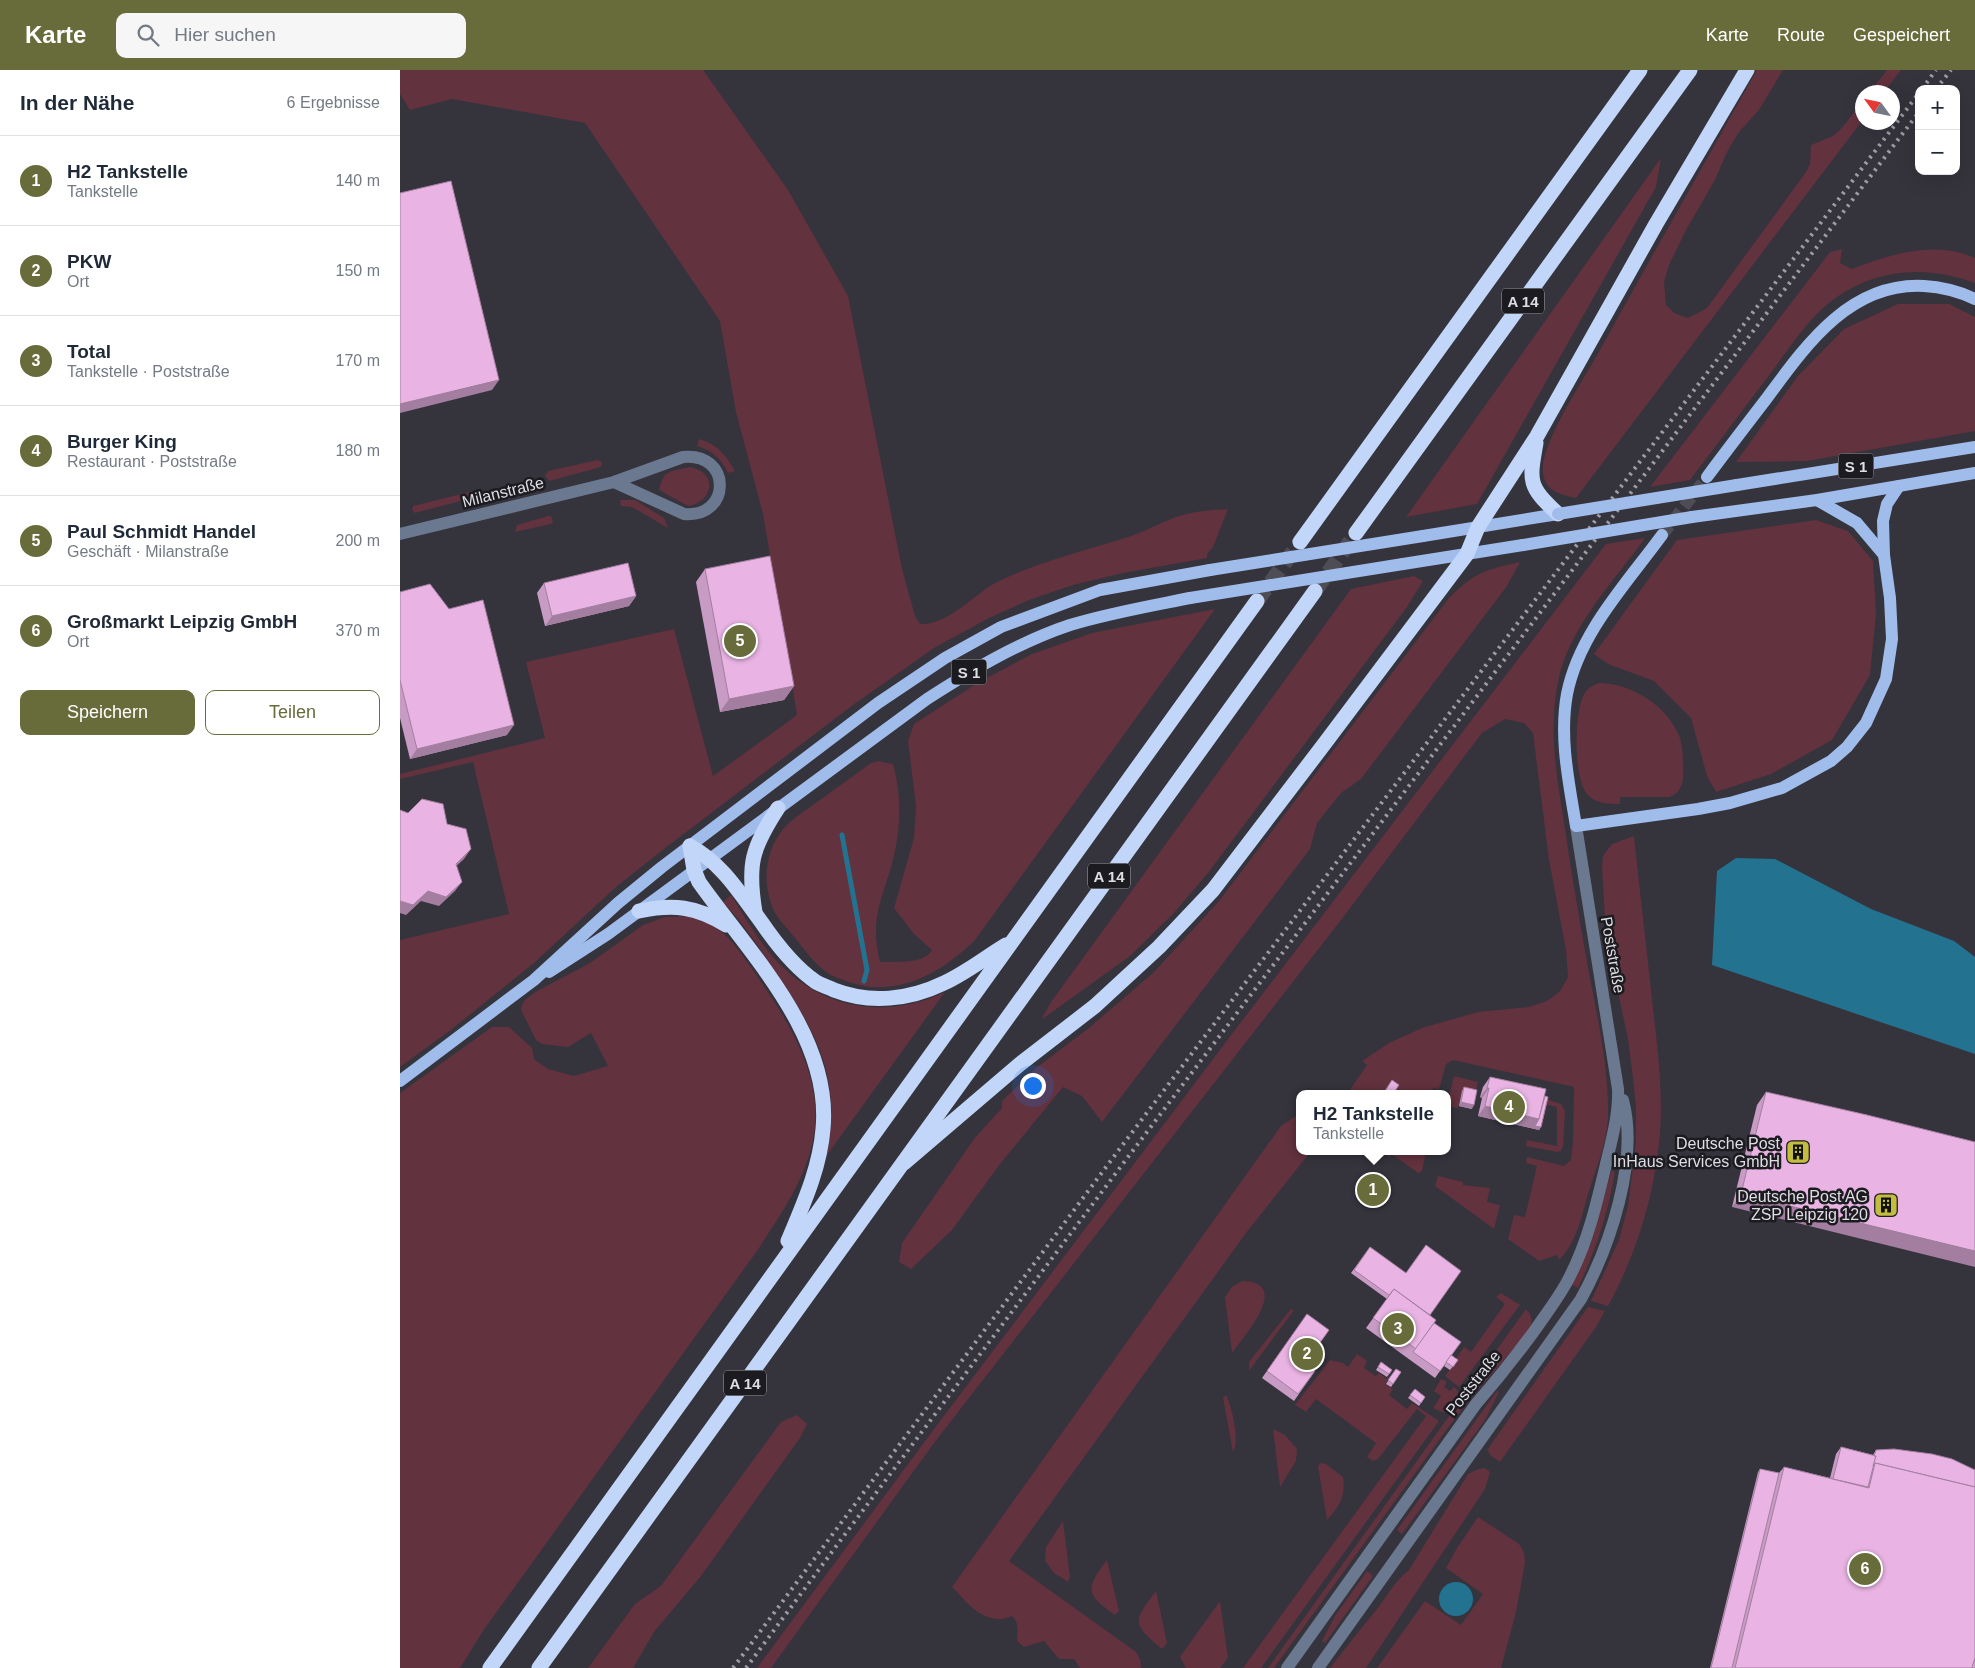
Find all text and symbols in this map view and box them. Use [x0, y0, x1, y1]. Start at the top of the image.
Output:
search box [116, 13, 466, 58]
text: Karte [25, 21, 86, 48]
icon: search [134, 21, 162, 49]
text: Hier suchen [174, 24, 276, 45]
text: Karte [1706, 25, 1749, 45]
text: Route [1777, 25, 1825, 45]
text: Gespeichert [1853, 25, 1950, 45]
north arrow [1855, 85, 1900, 130]
map controls [1915, 85, 1960, 175]
button: + [1915, 85, 1960, 130]
text: In der Nähe [20, 91, 134, 114]
text: 6 Ergebnisse [287, 94, 380, 111]
button: − [1915, 130, 1960, 175]
text: H2 Tankstelle [67, 161, 188, 182]
text: 1 [32, 172, 40, 189]
text: 140 m [336, 172, 380, 189]
text: Tankstelle [67, 183, 138, 200]
text: PKW [67, 251, 111, 272]
text: 2 [32, 262, 40, 279]
text: 150 m [336, 262, 380, 279]
text: Ort [67, 273, 89, 290]
road number: A 14 [1502, 288, 1544, 314]
text: Total [67, 341, 111, 362]
text: 3 [32, 352, 40, 369]
text: 170 m [336, 352, 380, 369]
text: Tankstelle · Poststraße [67, 363, 230, 380]
text: Burger King [67, 431, 177, 452]
text: 4 [32, 442, 40, 459]
text: 180 m [336, 442, 380, 459]
text: Restaurant · Poststraße [67, 453, 237, 470]
road number: S 1 [1838, 454, 1874, 478]
street label: Milanstraße [460, 474, 546, 510]
text: Paul Schmidt Handel [67, 521, 256, 542]
text: 5 [32, 532, 40, 549]
text: 200 m [336, 532, 380, 549]
text: Geschäft · Milanstraße [67, 543, 229, 560]
text: Großmarkt Leipzig GmbH [67, 611, 297, 632]
text: 6 [32, 622, 40, 639]
text: 370 m [336, 622, 380, 639]
pin: 5 [724, 622, 756, 660]
text: Ort [67, 633, 89, 650]
road number: S 1 [952, 660, 986, 684]
button: Speichern [20, 690, 195, 735]
button: Teilen [205, 690, 380, 735]
road number: A 14 [1088, 864, 1130, 888]
street label: Poststraße [1598, 915, 1628, 995]
your location [1020, 1073, 1046, 1099]
pin: 4 [1493, 1088, 1525, 1126]
popup [1296, 1090, 1451, 1155]
text: H2 Tankstelle [1313, 1103, 1434, 1124]
text: Tankstelle [1313, 1125, 1384, 1142]
place label: Deutsche Post InHaus Services GmbH [1613, 1135, 1781, 1170]
building icon: Deutsche Post InHaus Services GmbH [1785, 1139, 1811, 1165]
pin: 1 [1357, 1171, 1389, 1209]
place label: Deutsche Post AG ZSP Leipzig 120 [1737, 1188, 1868, 1223]
building icon: Deutsche Post AG ZSP Leipzig 120 [1873, 1192, 1899, 1218]
pin: 3 [1382, 1310, 1414, 1348]
pin: 2 [1291, 1335, 1323, 1373]
street label: Poststraße [1442, 1347, 1504, 1419]
road number: A 14 [724, 1370, 766, 1396]
pin: 6 [1849, 1550, 1881, 1588]

